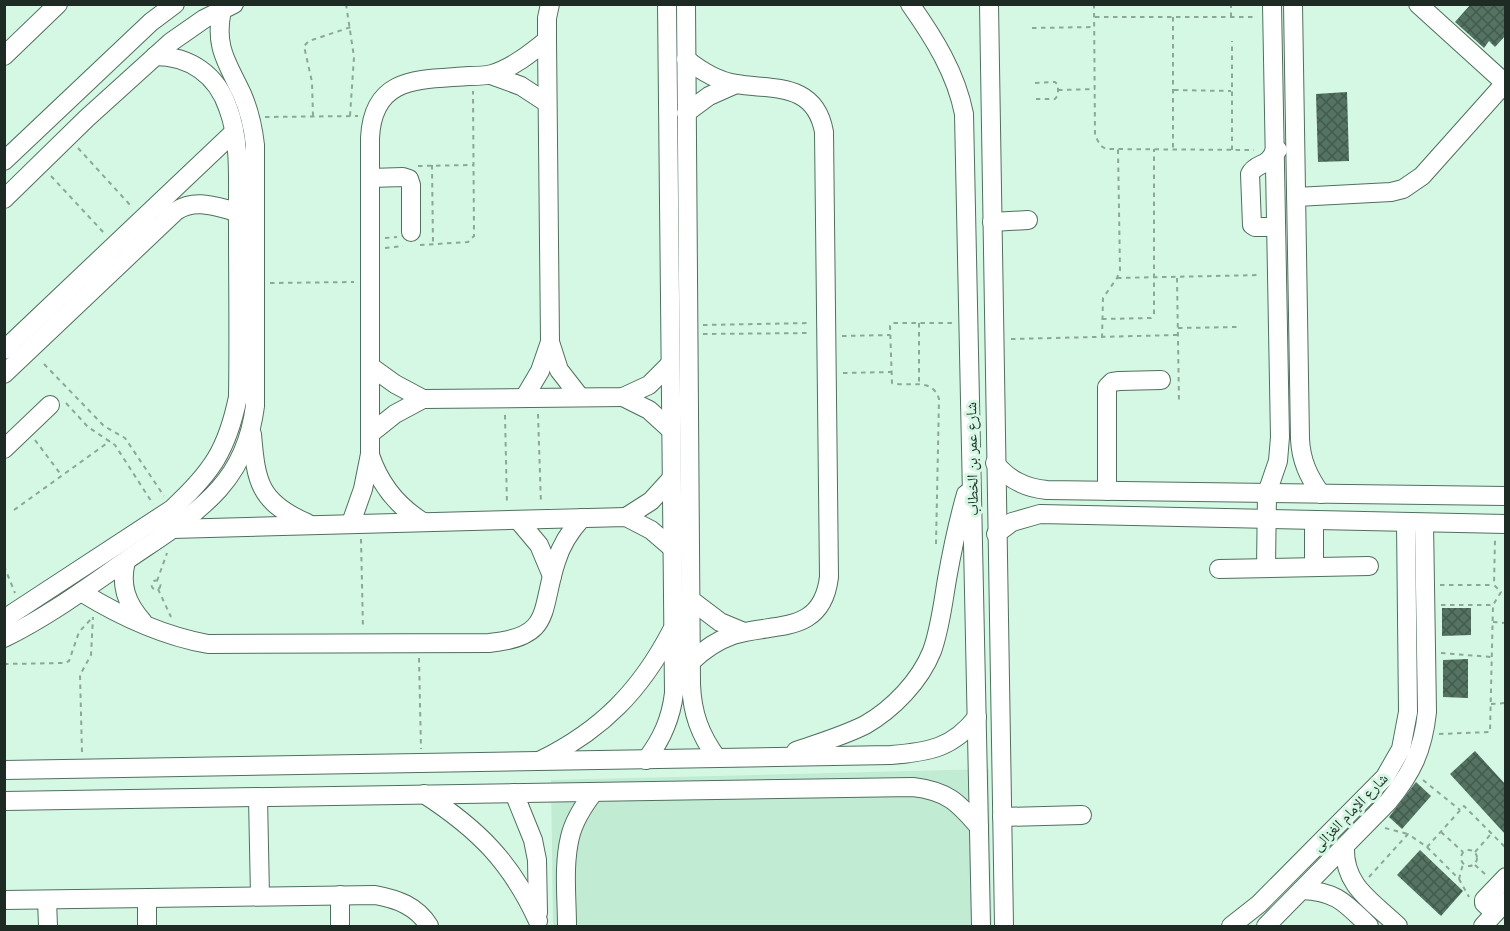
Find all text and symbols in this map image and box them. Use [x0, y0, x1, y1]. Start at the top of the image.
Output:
street label: شارع عمر بن الخطاب [962, 402, 983, 516]
street label: شارع الإمام الغزالى [1308, 769, 1392, 855]

